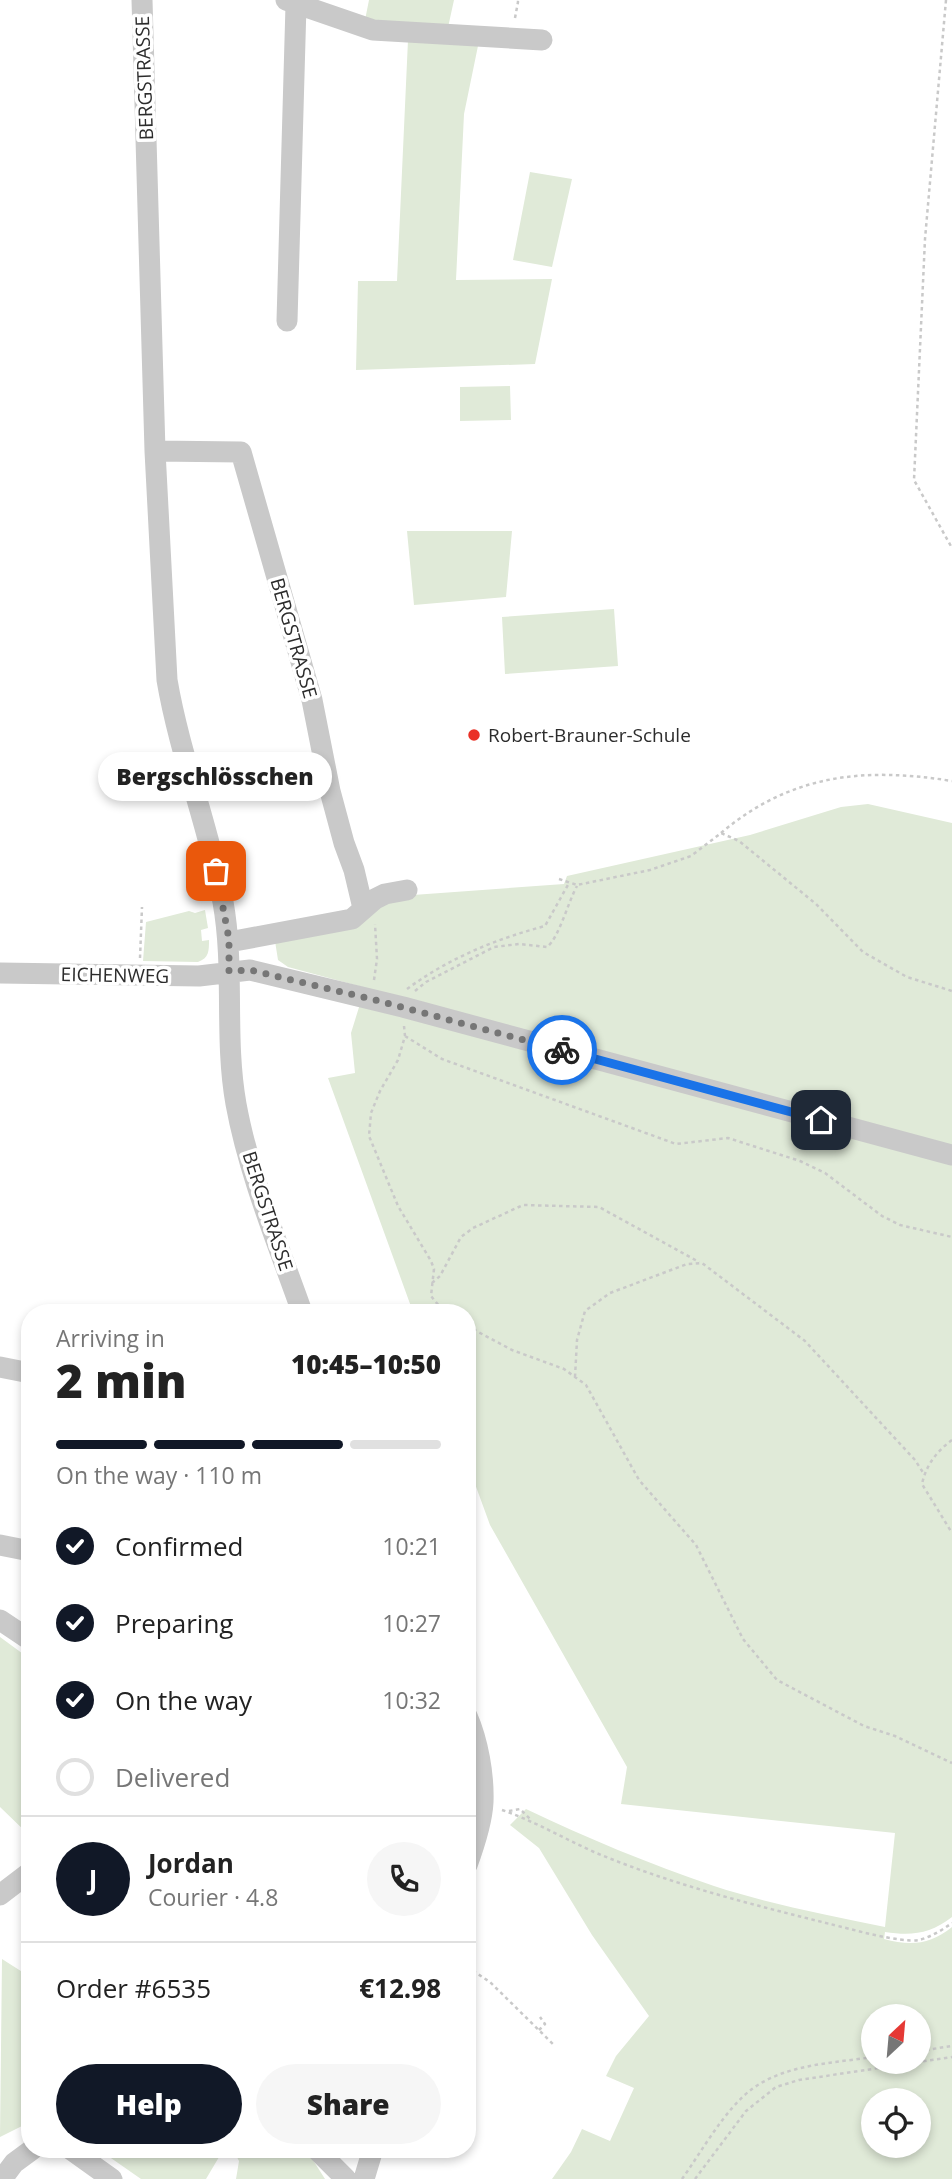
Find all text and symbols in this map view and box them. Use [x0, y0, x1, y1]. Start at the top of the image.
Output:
street label: BERGSTRASSE [129, 15, 159, 141]
street label: BERGSTRASSE [264, 575, 324, 701]
place label: Robert-Brauner-Schule [488, 722, 691, 748]
marker: Robert-Brauner-Schule [466, 727, 482, 743]
callout: Bergschlösschen [99, 752, 333, 801]
text: Bergschlösschen [116, 760, 314, 792]
pin [186, 841, 246, 901]
icon: bag [197, 852, 235, 890]
street label: EICHENWEG [60, 961, 170, 989]
courier [527, 1015, 597, 1085]
icon: bike [543, 1031, 581, 1069]
pin [791, 1090, 851, 1150]
icon: home [802, 1101, 840, 1139]
street label: BERGSTRASSE [236, 1148, 300, 1274]
text: Arriving in [56, 1322, 165, 1354]
text: 10:45–10:50 [291, 1346, 441, 1382]
text: 2 min [56, 1349, 187, 1411]
text: On the way · 110 m [56, 1459, 262, 1491]
icon: check [56, 1527, 94, 1565]
text: Confirmed [115, 1528, 243, 1564]
text: 10:21 [382, 1530, 441, 1562]
icon: check [56, 1604, 94, 1642]
text: Preparing [115, 1605, 233, 1641]
text: 10:27 [382, 1607, 441, 1639]
icon: check [56, 1681, 94, 1719]
text: On the way [115, 1682, 252, 1718]
text: 10:32 [382, 1684, 441, 1716]
text: Delivered [115, 1759, 230, 1795]
button: phone [367, 1842, 441, 1916]
text: Jordan [148, 1845, 234, 1881]
text: J [89, 1861, 97, 1897]
text: Courier · 4.8 [148, 1881, 278, 1913]
text: Order #6535 [56, 1970, 211, 2006]
text: €12.98 [359, 1970, 441, 2006]
north arrow [861, 2004, 931, 2074]
map controls [861, 2004, 931, 2158]
button: Help [56, 2064, 242, 2144]
button: Share [256, 2064, 441, 2144]
button: locate [861, 2088, 931, 2158]

